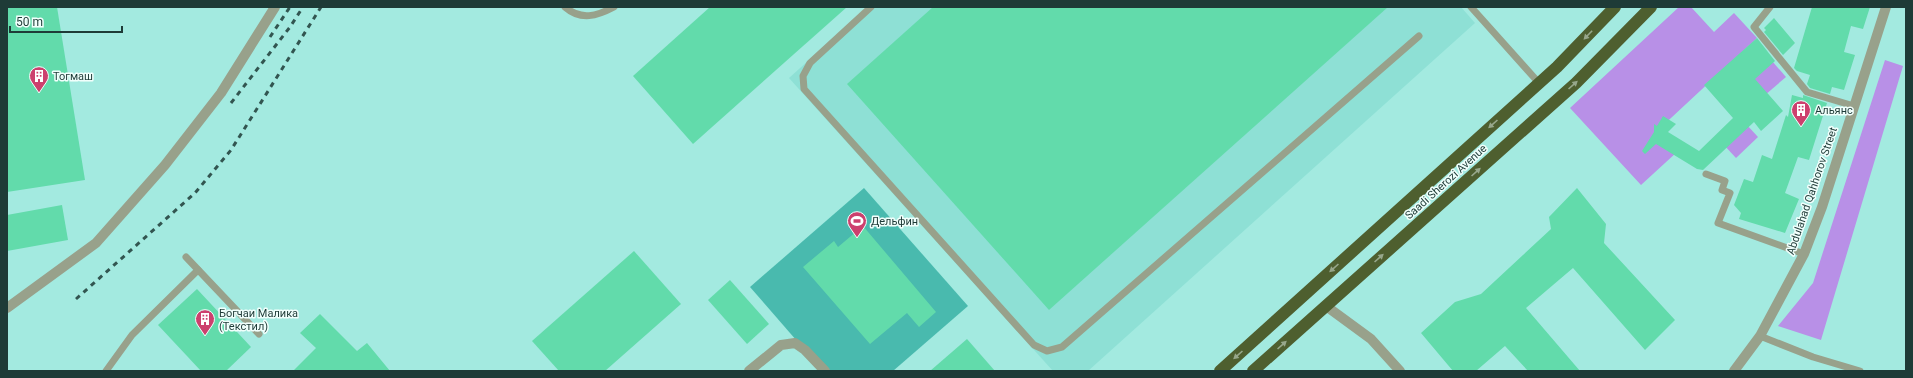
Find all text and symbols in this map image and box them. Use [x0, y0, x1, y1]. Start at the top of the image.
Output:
scale bar [10, 8, 122, 34]
text: 50 m [16, 15, 43, 29]
one-way arrow [1583, 30, 1592, 40]
building icon: Тогмаш [28, 65, 50, 93]
place label: Тогмаш [53, 70, 93, 83]
one-way arrow [1568, 81, 1578, 90]
building icon: Альянс [1790, 99, 1812, 127]
place label: Альянс [1815, 104, 1853, 117]
one-way arrow [1488, 120, 1498, 129]
street label: Abdulahad Qahhorov Street [1784, 125, 1840, 257]
street label: Saadi Sherozi Avenue [1403, 142, 1490, 222]
one-way arrow [1471, 167, 1481, 177]
sports icon: Дельфин [846, 210, 868, 238]
place label: Дельфин [871, 215, 918, 228]
one-way arrow [1374, 254, 1384, 263]
one-way arrow [1329, 263, 1340, 272]
place label: Богчаи Малика (Текстил) [219, 307, 298, 333]
building icon: Богчаи Малика (Текстил) [194, 308, 216, 336]
one-way arrow [1277, 340, 1287, 350]
one-way arrow [1233, 350, 1243, 359]

